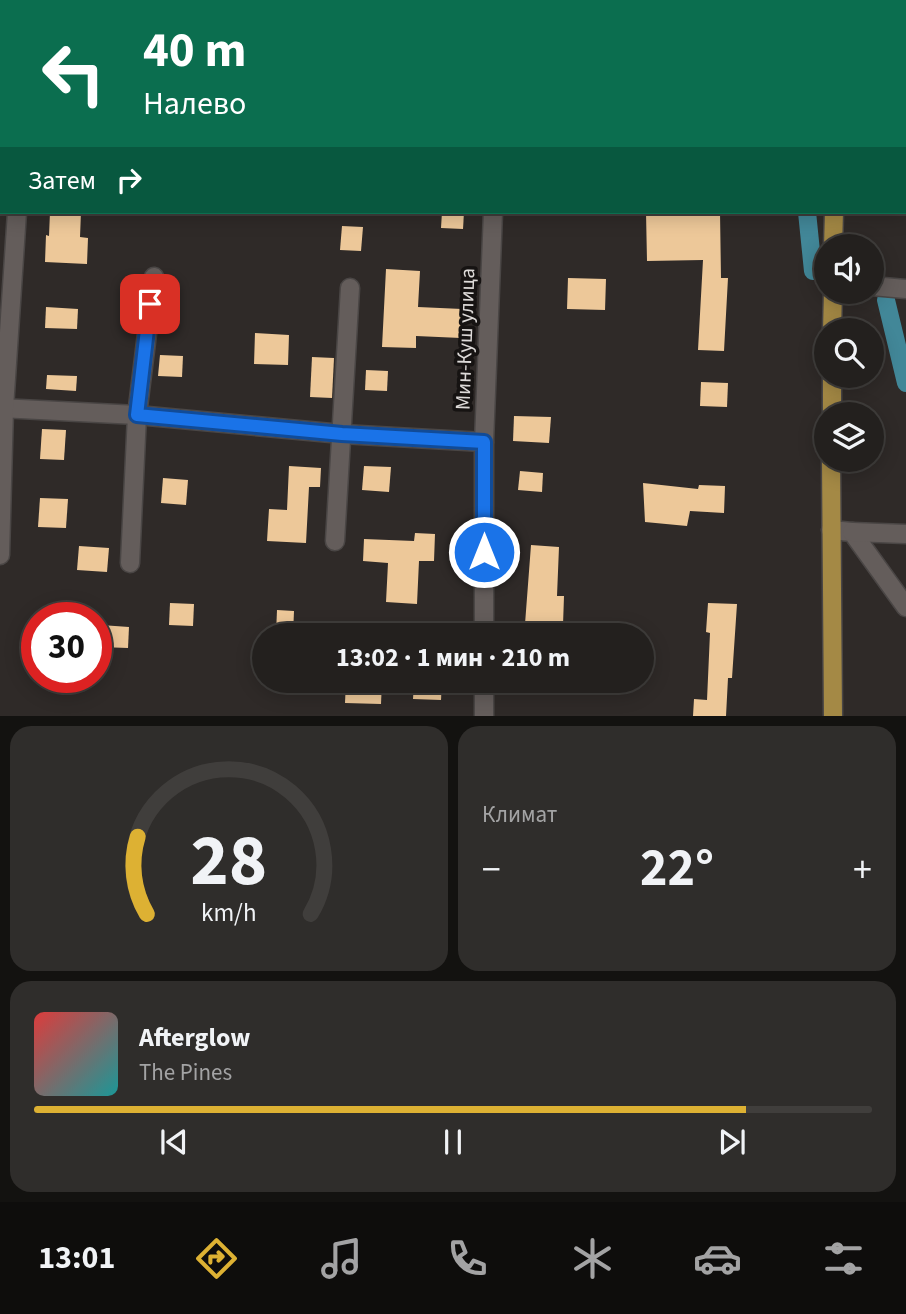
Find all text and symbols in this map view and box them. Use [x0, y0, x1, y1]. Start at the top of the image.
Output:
text: 40 m [143, 16, 247, 86]
icon: left [28, 28, 119, 119]
text: Налево [143, 81, 246, 127]
icon: right [110, 161, 148, 199]
text: Затем [28, 162, 96, 199]
map controls [814, 234, 884, 472]
button: sound [814, 234, 884, 304]
street label: Мин-Куш улица [448, 267, 482, 411]
pin [120, 274, 180, 334]
icon: arrive [131, 285, 169, 323]
button: search [814, 318, 884, 388]
button: layers [814, 402, 884, 472]
position arrow [447, 515, 521, 589]
speed limit sign: 30 [21, 602, 112, 693]
text: 13:02 · 1 мин · 210 m [336, 639, 570, 676]
text: Климат [482, 798, 557, 831]
text: 28 [191, 810, 267, 914]
text: 22° [640, 832, 714, 906]
text: − [482, 843, 501, 897]
text: + [853, 843, 872, 897]
text: km/h [201, 895, 257, 931]
text: Afterglow [139, 1019, 250, 1056]
text: The Pines [139, 1056, 232, 1089]
icon: previous [155, 1123, 193, 1161]
icon: pause [434, 1123, 472, 1161]
icon: next [713, 1123, 751, 1161]
icon: directions [192, 1234, 241, 1283]
icon: music [317, 1234, 366, 1283]
icon: phone [443, 1234, 492, 1283]
icon: climate [568, 1234, 617, 1283]
icon: car [693, 1234, 742, 1283]
icon: filters [819, 1234, 868, 1283]
text: 13:01 [38, 1235, 115, 1281]

